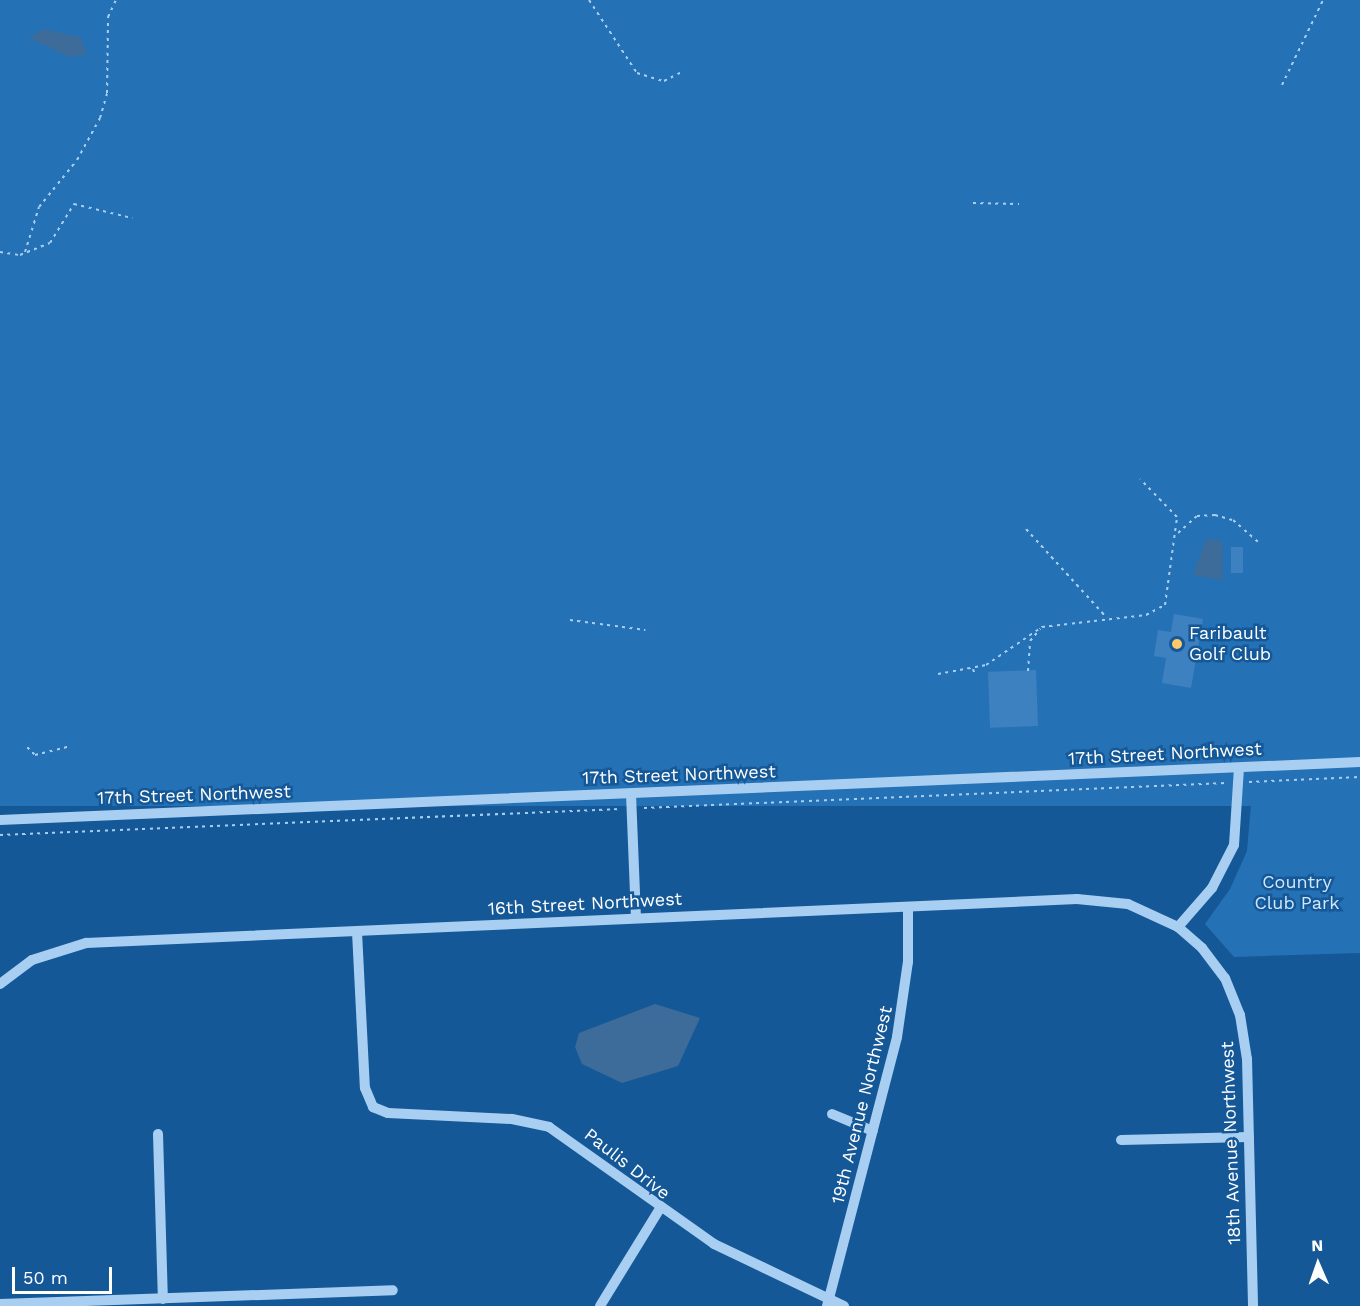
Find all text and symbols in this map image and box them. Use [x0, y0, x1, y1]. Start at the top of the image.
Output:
place label: Faribault Golf Club [1189, 623, 1272, 666]
marker: Faribault Golf Club [1170, 637, 1184, 651]
street label: 17th Street Northwest [1068, 738, 1262, 770]
street label: 17th Street Northwest [582, 761, 776, 789]
street label: 17th Street Northwest [97, 781, 291, 809]
park label: Country Club Park [1254, 872, 1340, 914]
street label: 16th Street Northwest [487, 888, 683, 920]
street label: 19th Avenue Northwest [827, 1003, 897, 1207]
street label: 18th Avenue Northwest [1217, 1041, 1245, 1245]
street label: Paulis Drive [580, 1124, 674, 1204]
north arrow [1288, 1234, 1348, 1294]
text: N [1311, 1236, 1324, 1255]
scale bar [15, 1255, 116, 1293]
text: 50 m [23, 1267, 68, 1288]

